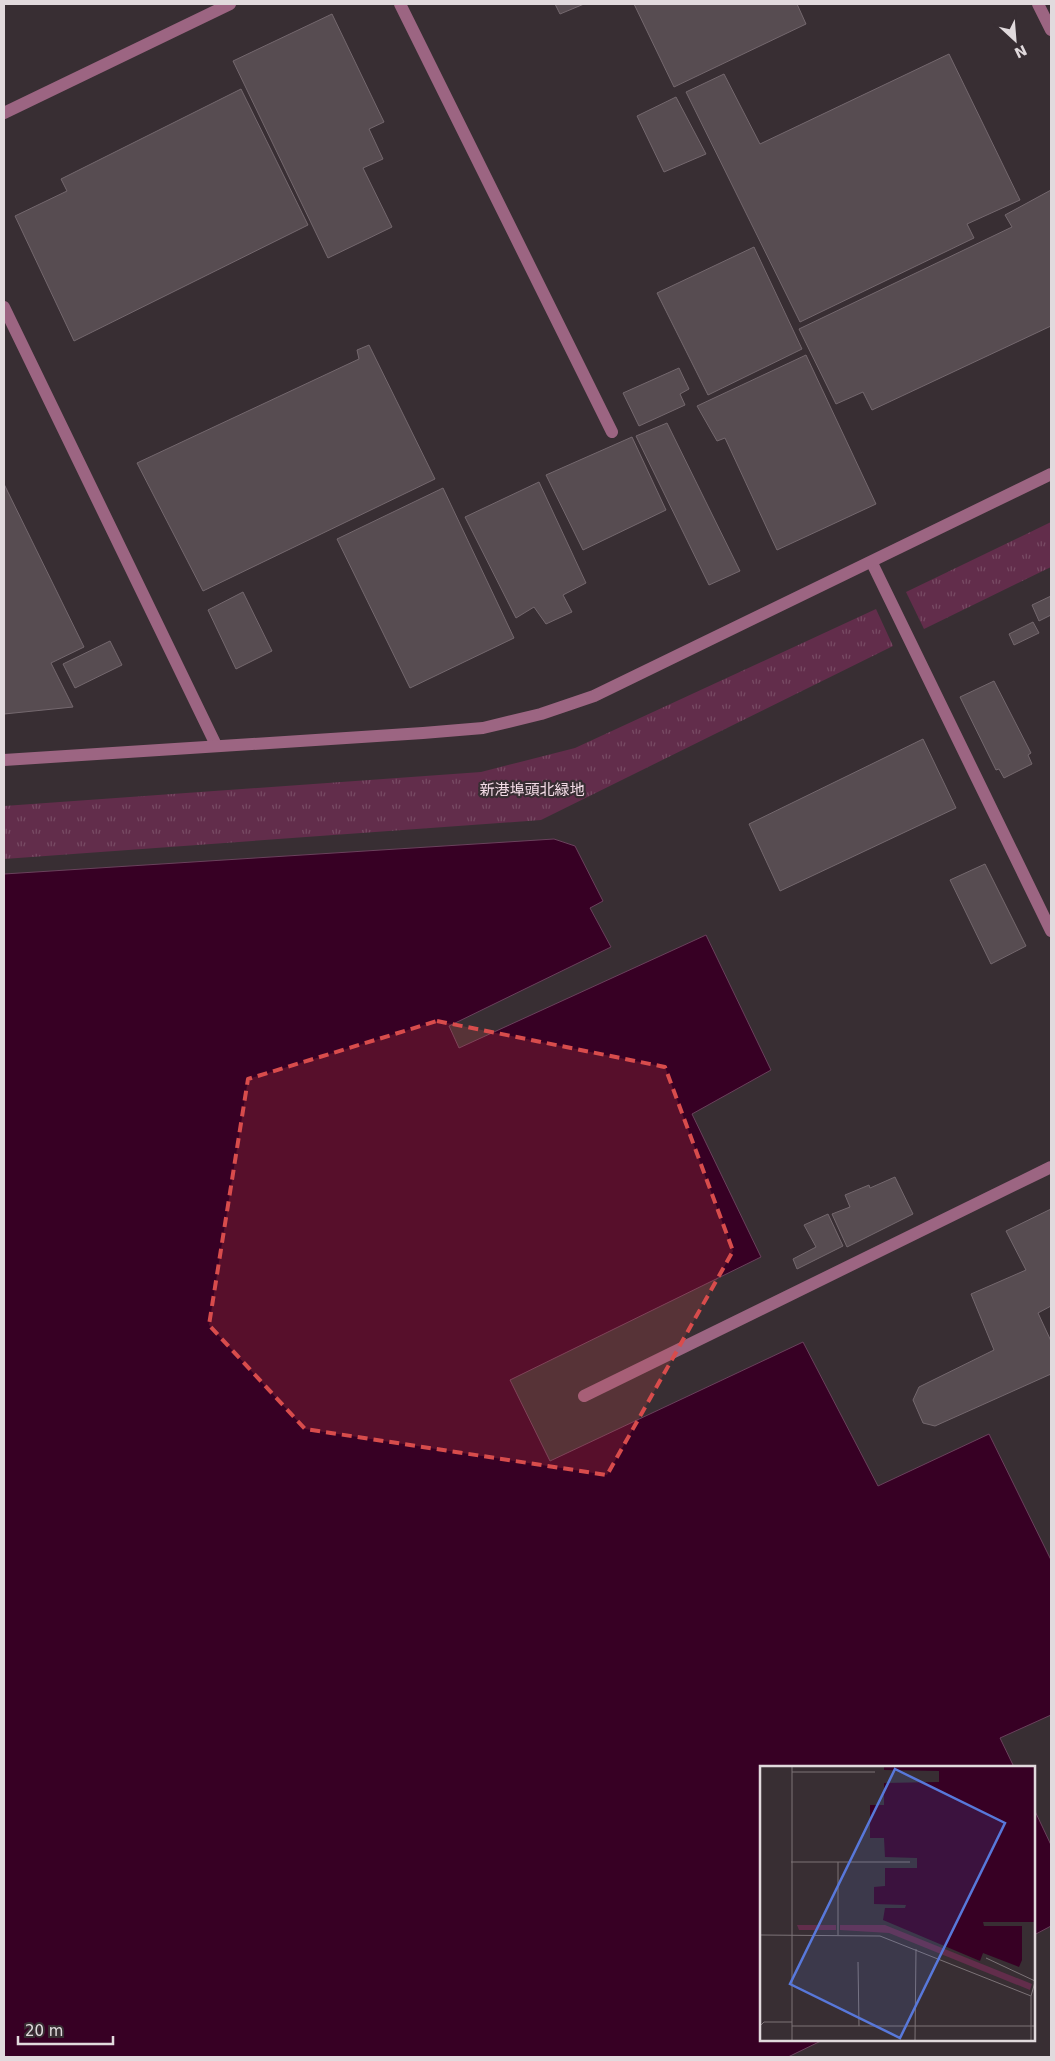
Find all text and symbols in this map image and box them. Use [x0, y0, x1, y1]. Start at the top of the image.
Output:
north arrow [990, 15, 1040, 65]
text: N [1012, 42, 1029, 61]
park label: 新港埠頭北緑地 [479, 781, 585, 799]
inset map [760, 1766, 1035, 2041]
scale bar [18, 2014, 112, 2046]
text: 20 m [25, 2022, 63, 2040]

